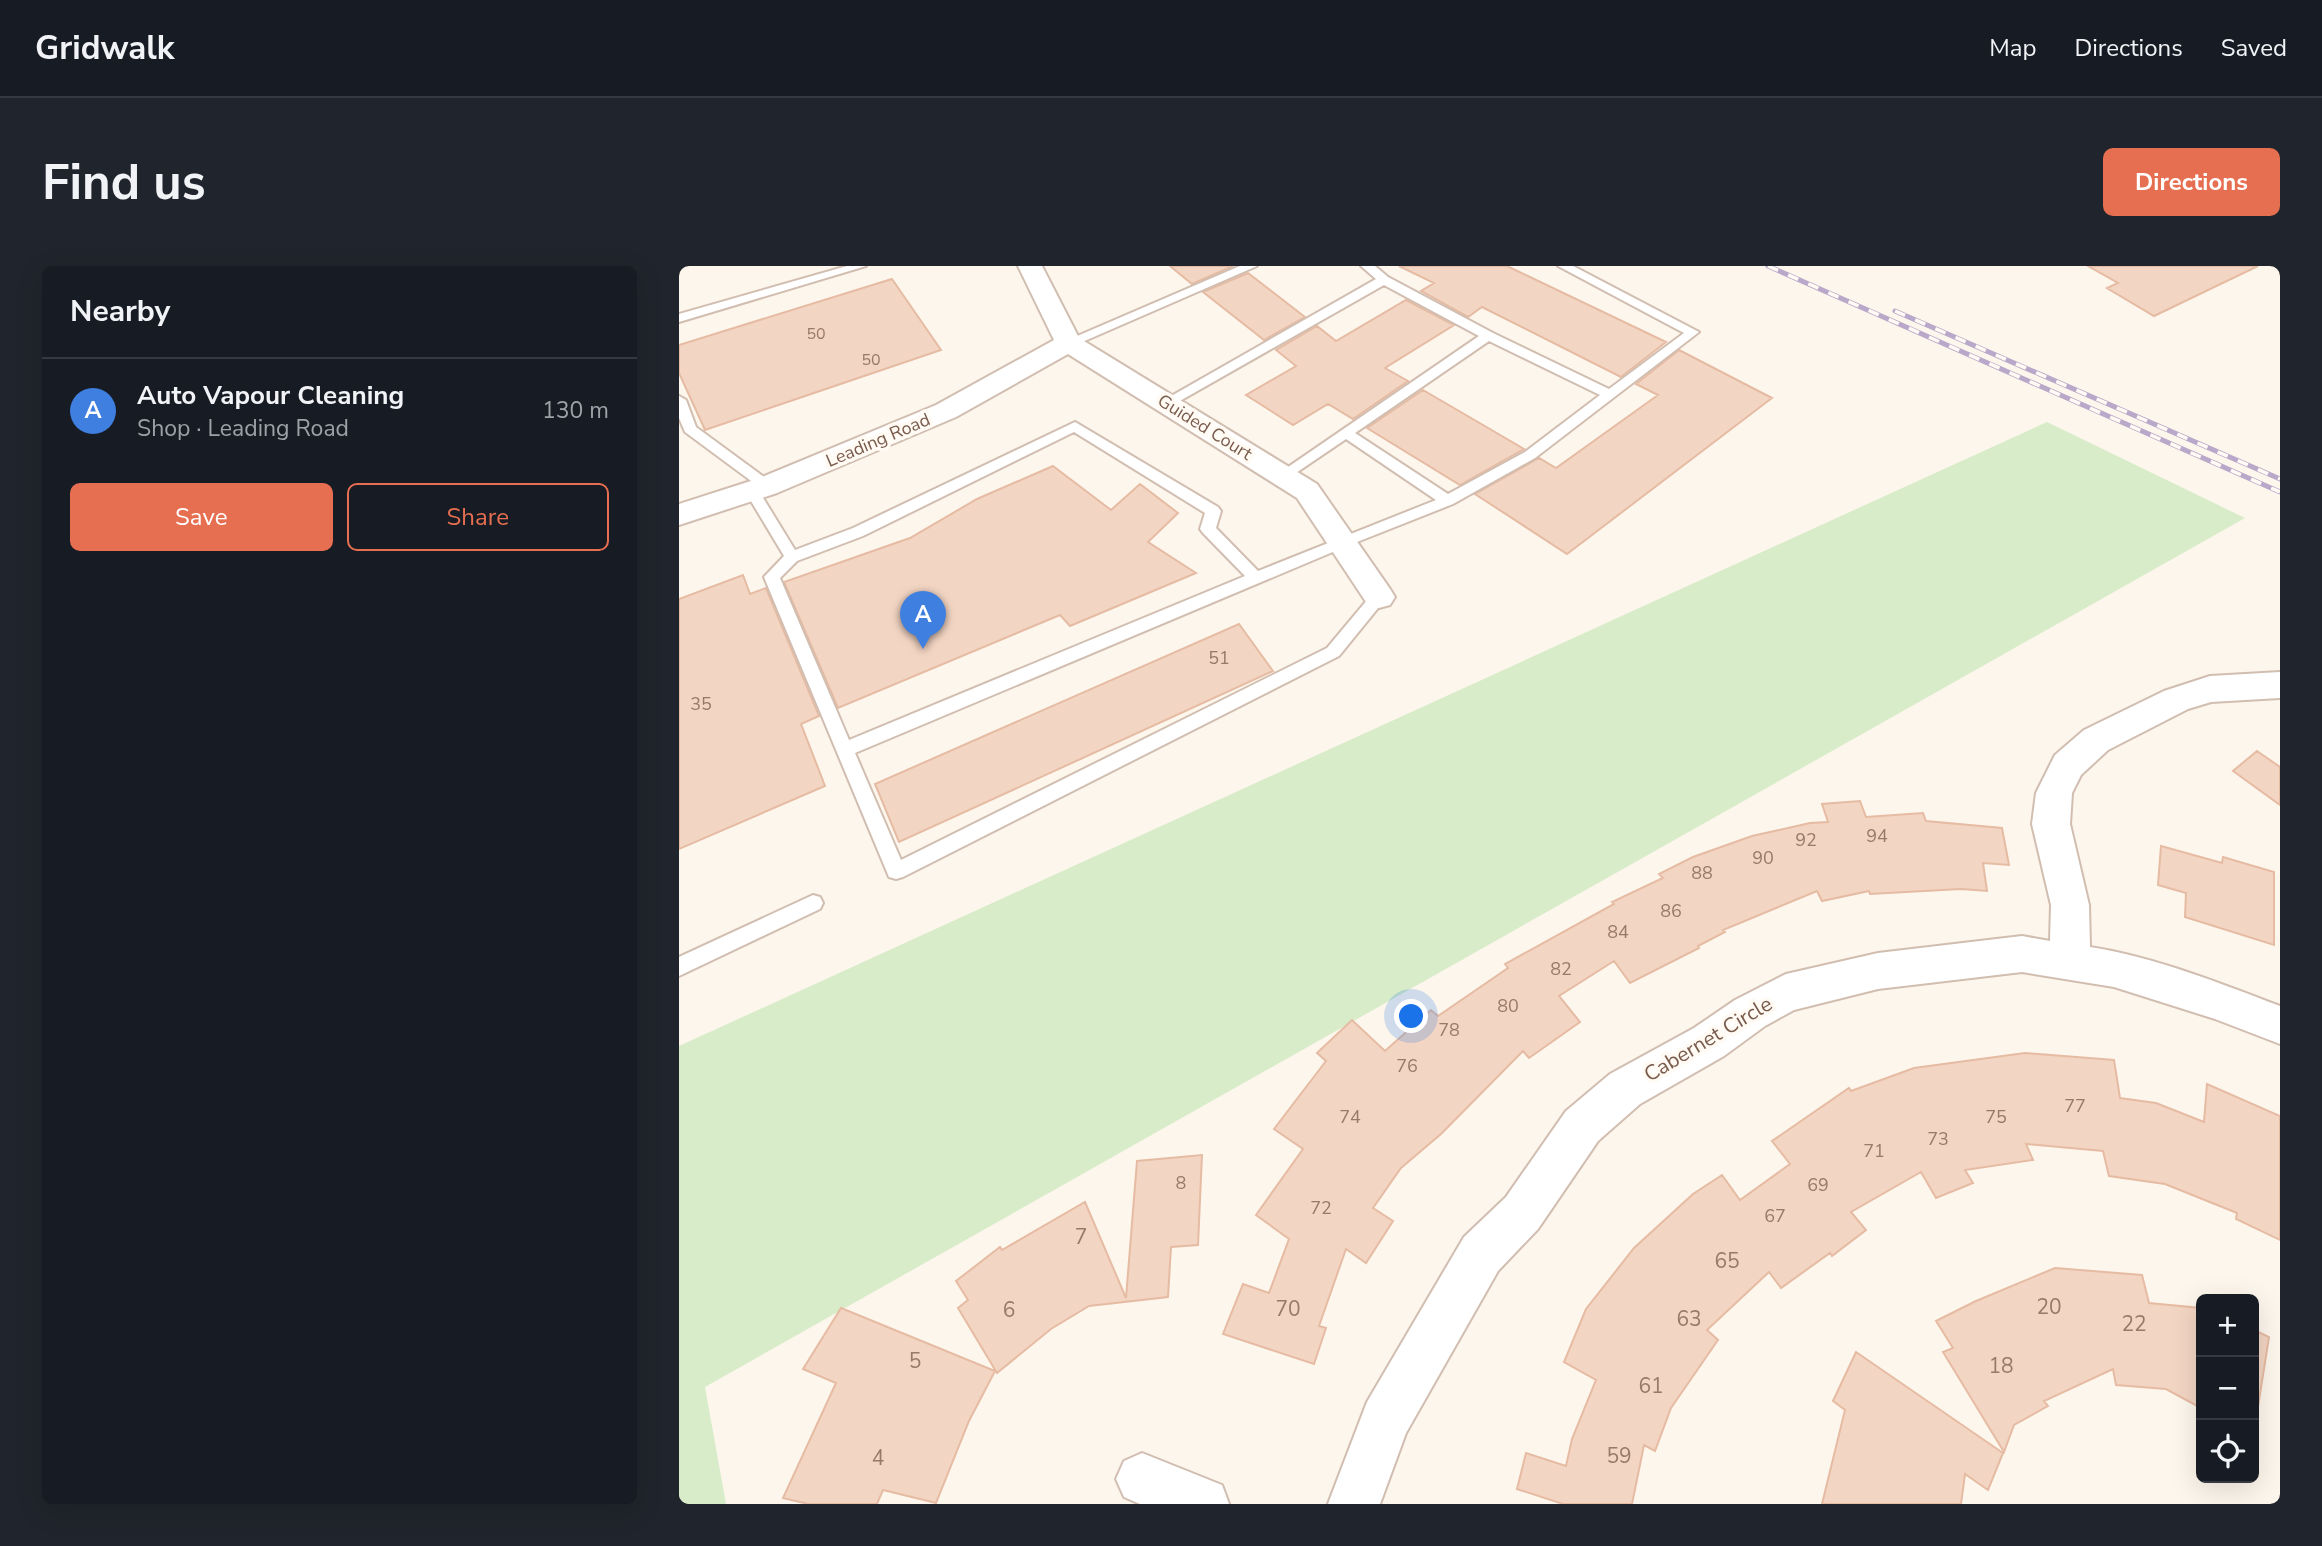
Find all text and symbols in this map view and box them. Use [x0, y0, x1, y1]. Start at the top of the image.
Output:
text: Gridwalk [35, 26, 175, 71]
text: Map [1989, 32, 2036, 64]
text: Directions [2074, 32, 2183, 64]
text: Saved [2221, 32, 2287, 64]
button: Directions [2103, 148, 2280, 216]
text: Find us [42, 149, 206, 216]
text: Nearby [70, 291, 170, 332]
house number: 50 [806, 323, 826, 345]
house number: 50 [861, 349, 881, 371]
text: Auto Vapour Cleaning [137, 378, 404, 413]
street label: Guided Court [1153, 388, 1257, 466]
text: A [84, 395, 102, 426]
text: 130 m [542, 395, 609, 426]
street label: Leading Road [822, 407, 934, 473]
text: Shop · Leading Road [137, 413, 349, 444]
button: Save [70, 483, 333, 551]
button: Share [347, 483, 609, 551]
pin: A [900, 591, 946, 649]
house number: 51 [1208, 646, 1230, 670]
house number: 35 [690, 692, 712, 716]
house number: 94 [1866, 824, 1888, 848]
house number: 92 [1795, 828, 1817, 852]
house number: 90 [1752, 846, 1774, 870]
house number: 88 [1691, 861, 1713, 885]
house number: 86 [1660, 899, 1682, 923]
house number: 84 [1607, 920, 1629, 944]
house number: 82 [1550, 957, 1572, 981]
street label: Cabernet Circle [1639, 990, 1777, 1088]
house number: 80 [1497, 994, 1519, 1018]
your location [1394, 999, 1428, 1033]
house number: 78 [1438, 1018, 1460, 1042]
house number: 76 [1396, 1054, 1418, 1078]
house number: 77 [2064, 1094, 2086, 1118]
house number: 74 [1339, 1105, 1361, 1129]
house number: 75 [1985, 1105, 2007, 1129]
house number: 73 [1927, 1127, 1949, 1151]
house number: 71 [1863, 1139, 1885, 1163]
house number: 8 [1176, 1171, 1186, 1195]
house number: 69 [1807, 1173, 1829, 1197]
house number: 72 [1310, 1196, 1332, 1220]
house number: 67 [1764, 1204, 1786, 1228]
house number: 7 [1075, 1223, 1087, 1251]
house number: 65 [1714, 1247, 1740, 1275]
house number: 20 [2036, 1293, 2062, 1321]
map controls [2196, 1294, 2259, 1483]
button: + [2196, 1294, 2259, 1357]
house number: 70 [1275, 1295, 1301, 1323]
house number: 6 [1003, 1296, 1015, 1324]
house number: 63 [1676, 1305, 1702, 1333]
house number: 22 [2121, 1310, 2147, 1338]
house number: 5 [909, 1347, 921, 1375]
house number: 18 [1988, 1352, 2014, 1380]
button: − [2196, 1357, 2259, 1420]
house number: 61 [1638, 1372, 1664, 1400]
button: locate [2196, 1420, 2259, 1483]
house number: 59 [1606, 1442, 1632, 1470]
house number: 4 [872, 1444, 884, 1472]

